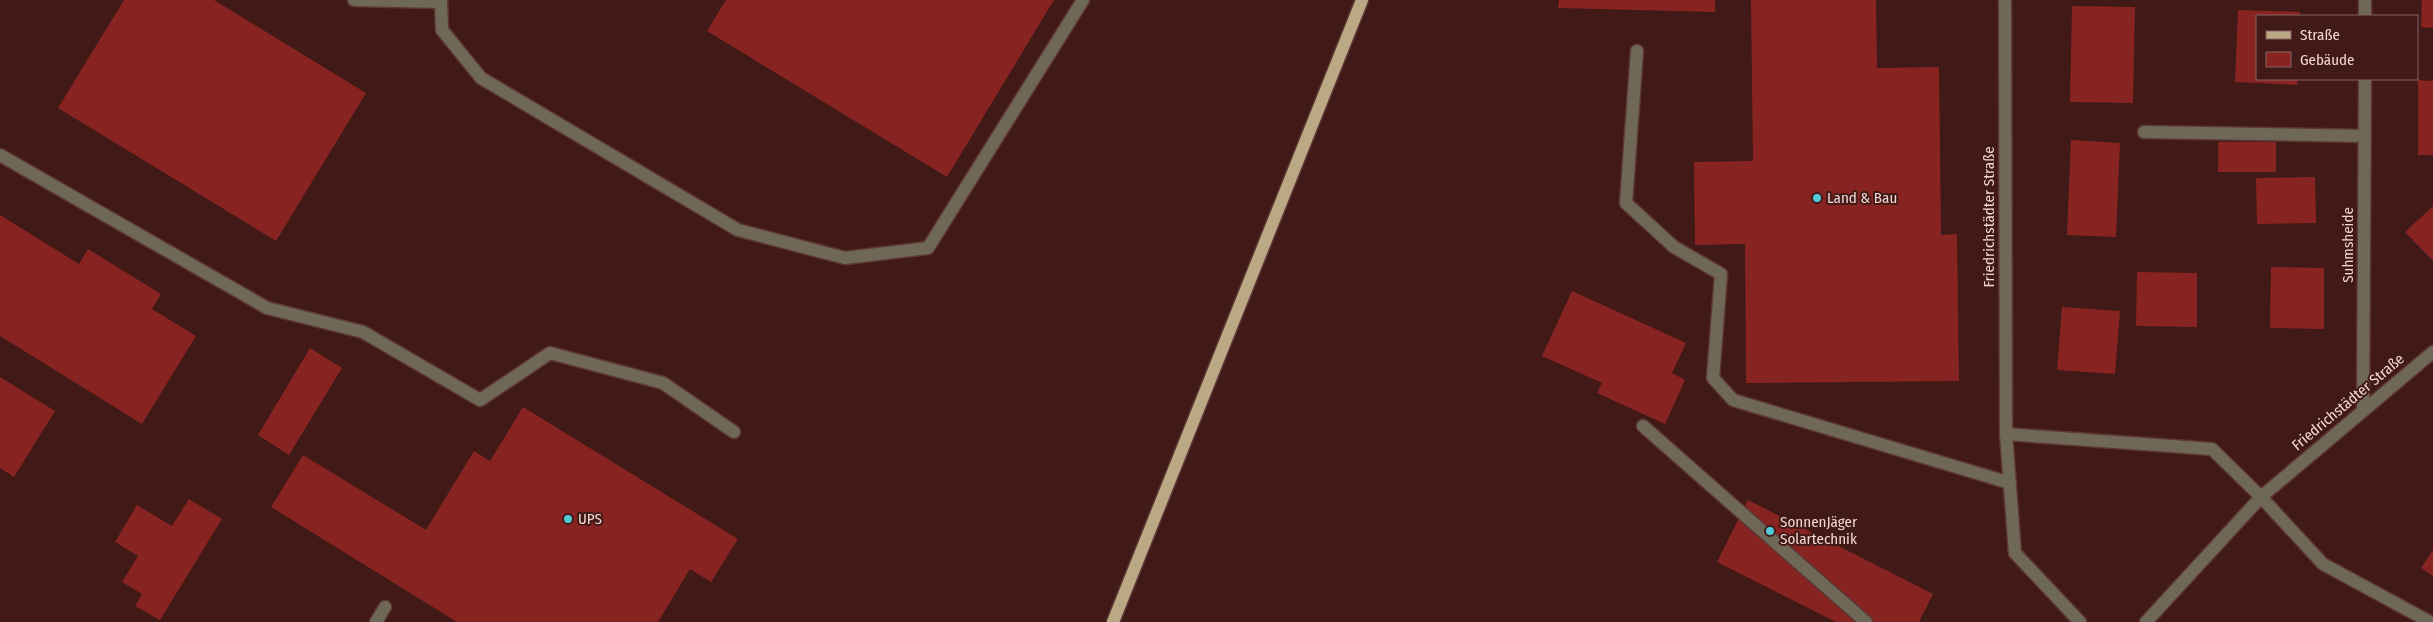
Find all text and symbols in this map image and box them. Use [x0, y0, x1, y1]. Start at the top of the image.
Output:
legend [2256, 15, 2418, 80]
text: Straße [2300, 26, 2340, 44]
text: Gebäude [2300, 51, 2355, 69]
street label: Friedrichstädter Straße [1980, 146, 1998, 288]
place label: Land & Bau [1827, 189, 1897, 207]
marker: Land & Bau [1811, 192, 1823, 204]
street label: Suhmsheide [2339, 207, 2357, 283]
street label: Friedrichstädter Straße [2288, 350, 2408, 454]
place label: UPS [578, 510, 602, 528]
marker: UPS [562, 513, 574, 525]
place label: SonnenJäger Solartechnik [1780, 513, 1858, 548]
marker: SonnenJäger Solartechnik [1764, 525, 1776, 537]

